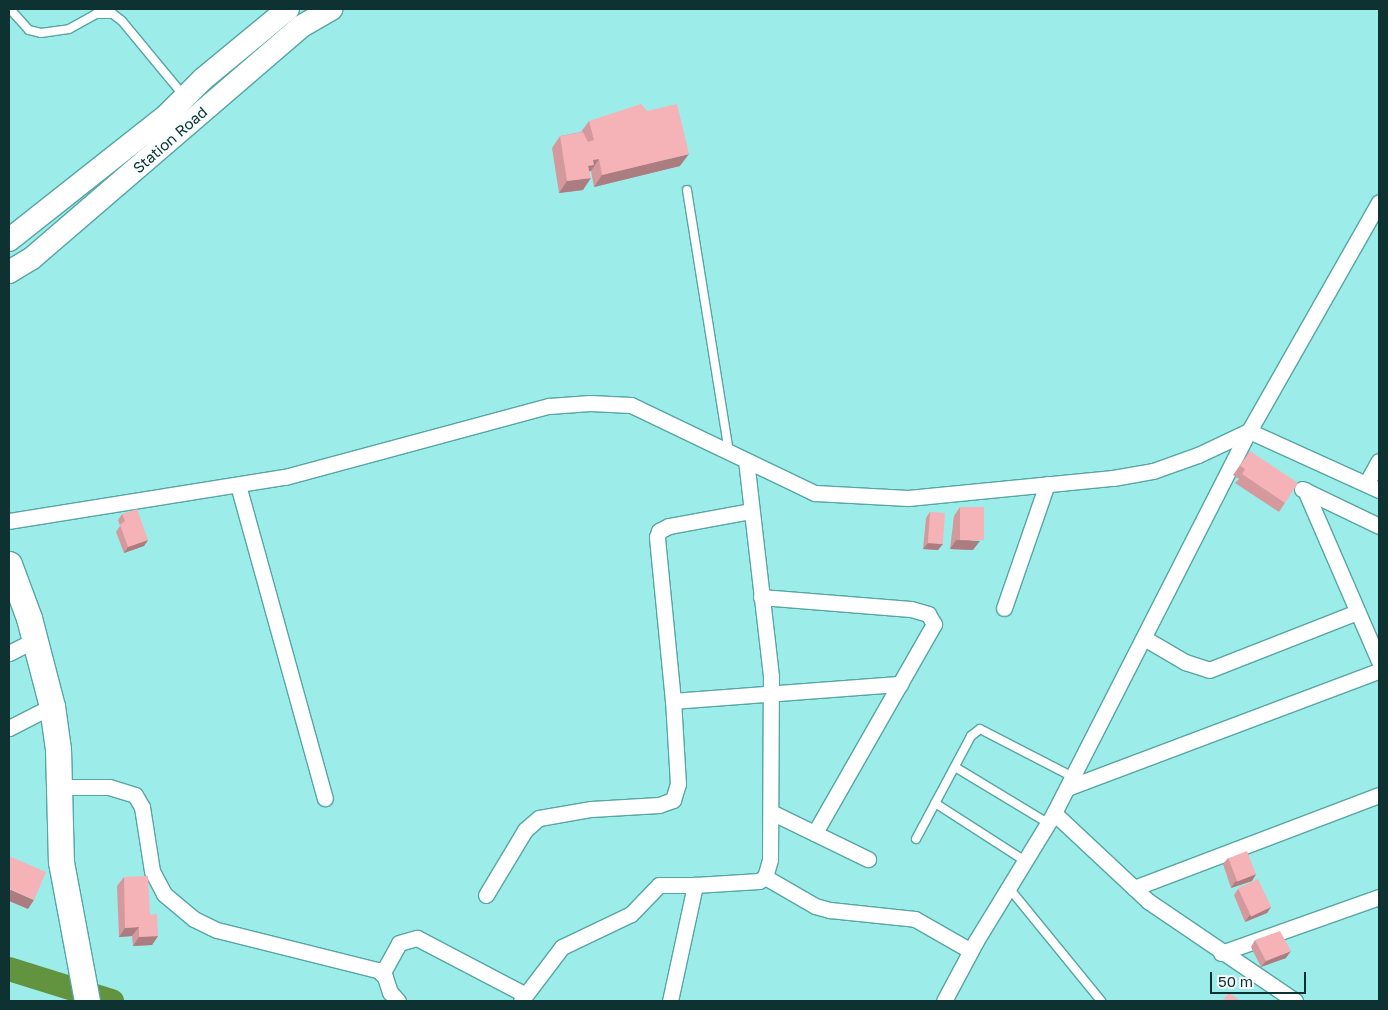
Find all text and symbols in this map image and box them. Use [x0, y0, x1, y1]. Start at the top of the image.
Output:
street label: Station Road [129, 103, 211, 177]
scale bar [1213, 962, 1309, 994]
text: 50 m [1218, 972, 1253, 990]

